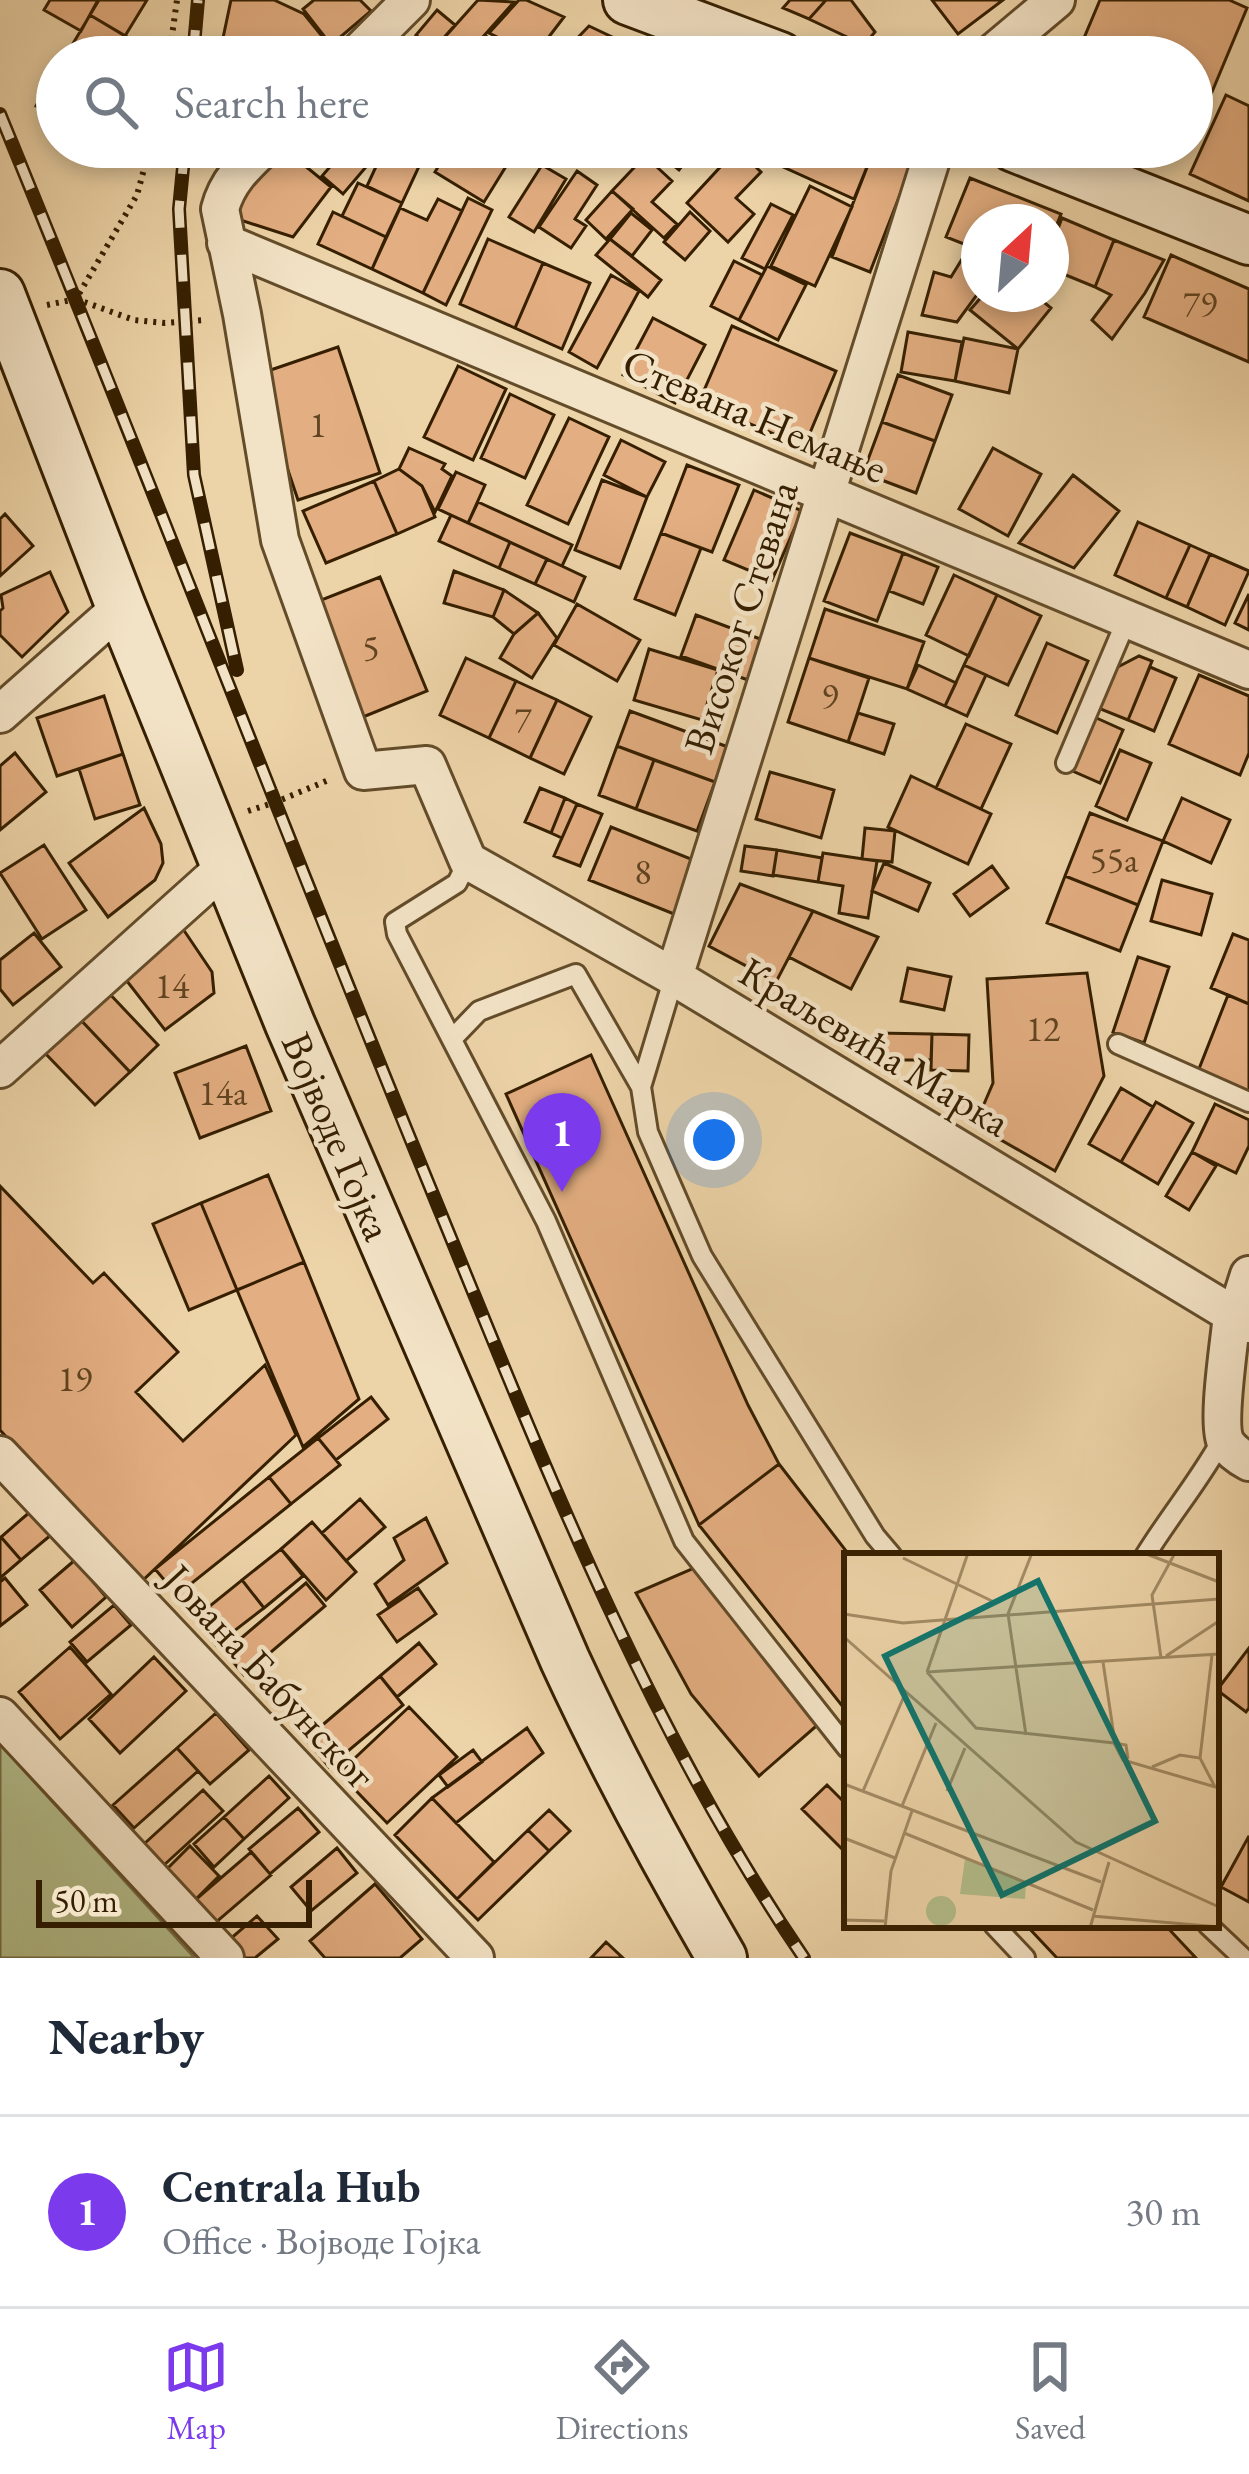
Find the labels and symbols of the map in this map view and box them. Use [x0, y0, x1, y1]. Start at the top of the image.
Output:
north arrow [961, 204, 1069, 312]
house number: 79 [1183, 280, 1217, 327]
street label: Стевана Немање [614, 335, 895, 496]
house number: 1 [309, 401, 327, 448]
street label: Високог Стевана [670, 473, 811, 761]
house number: 5 [362, 624, 380, 671]
house number: 9 [821, 672, 839, 719]
house number: 7 [514, 696, 532, 743]
house number: 55a [1090, 836, 1139, 883]
house number: 8 [634, 848, 652, 895]
street label: Краљевића Марка [729, 944, 1020, 1149]
house number: 14 [155, 962, 190, 1009]
house number: 12 [1026, 1005, 1060, 1052]
street label: Војводе Гојка [269, 1024, 406, 1249]
house number: 14a [199, 1069, 248, 1116]
pin: 1 [523, 1093, 601, 1192]
your location [684, 1110, 744, 1170]
house number: 19 [58, 1355, 92, 1402]
street label: Јована Бабунског [149, 1550, 388, 1800]
inset map [844, 1553, 1219, 1928]
scale bar [36, 1874, 312, 1927]

